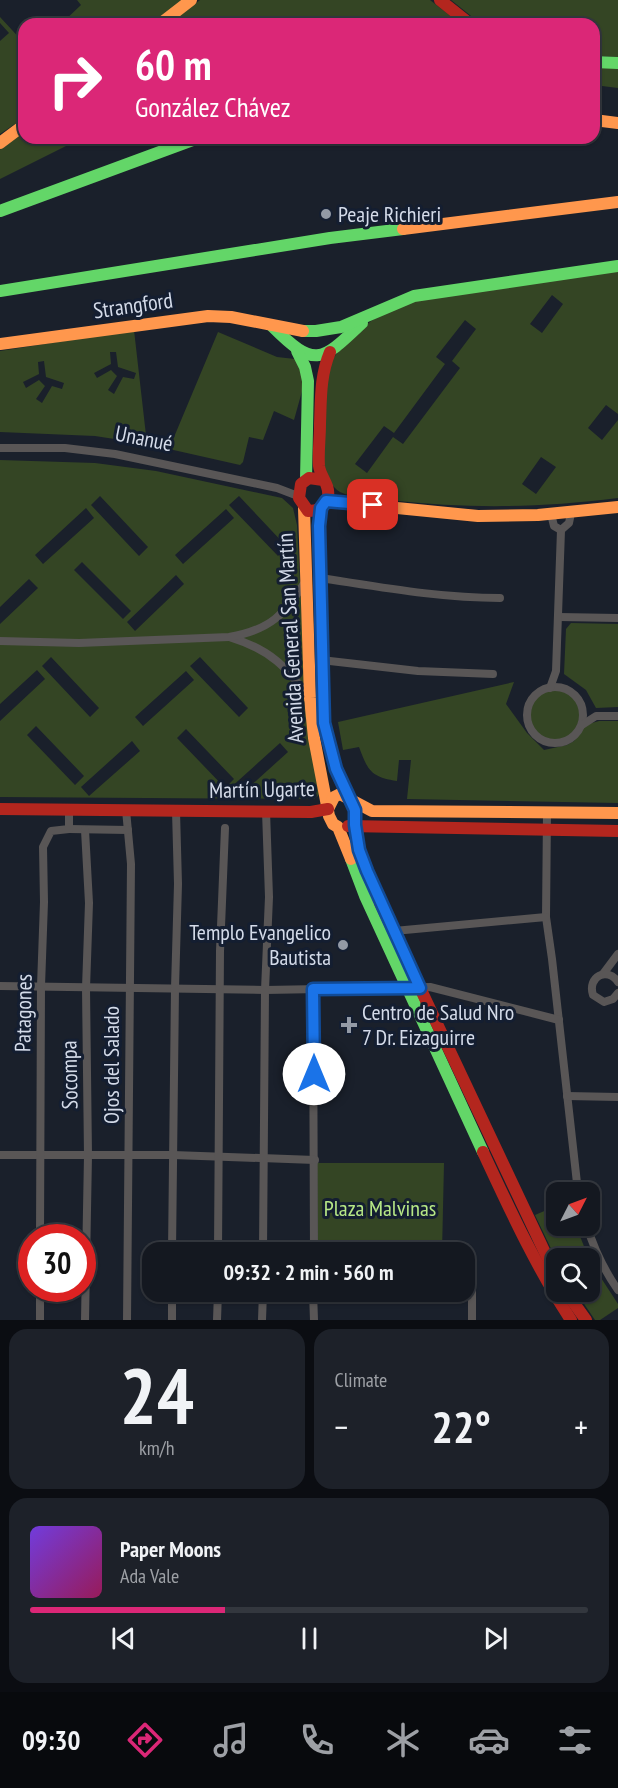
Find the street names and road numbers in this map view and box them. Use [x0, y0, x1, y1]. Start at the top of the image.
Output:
street label: Strangford [91, 286, 175, 324]
street label: Unanué [113, 419, 175, 457]
street label: Avenida General San Martín [271, 532, 309, 744]
street label: Martín Ugarte [209, 774, 315, 804]
street label: Patagones [8, 974, 38, 1052]
street label: Ojos del Salado [97, 1006, 125, 1124]
street label: Socompa [54, 1040, 84, 1110]

